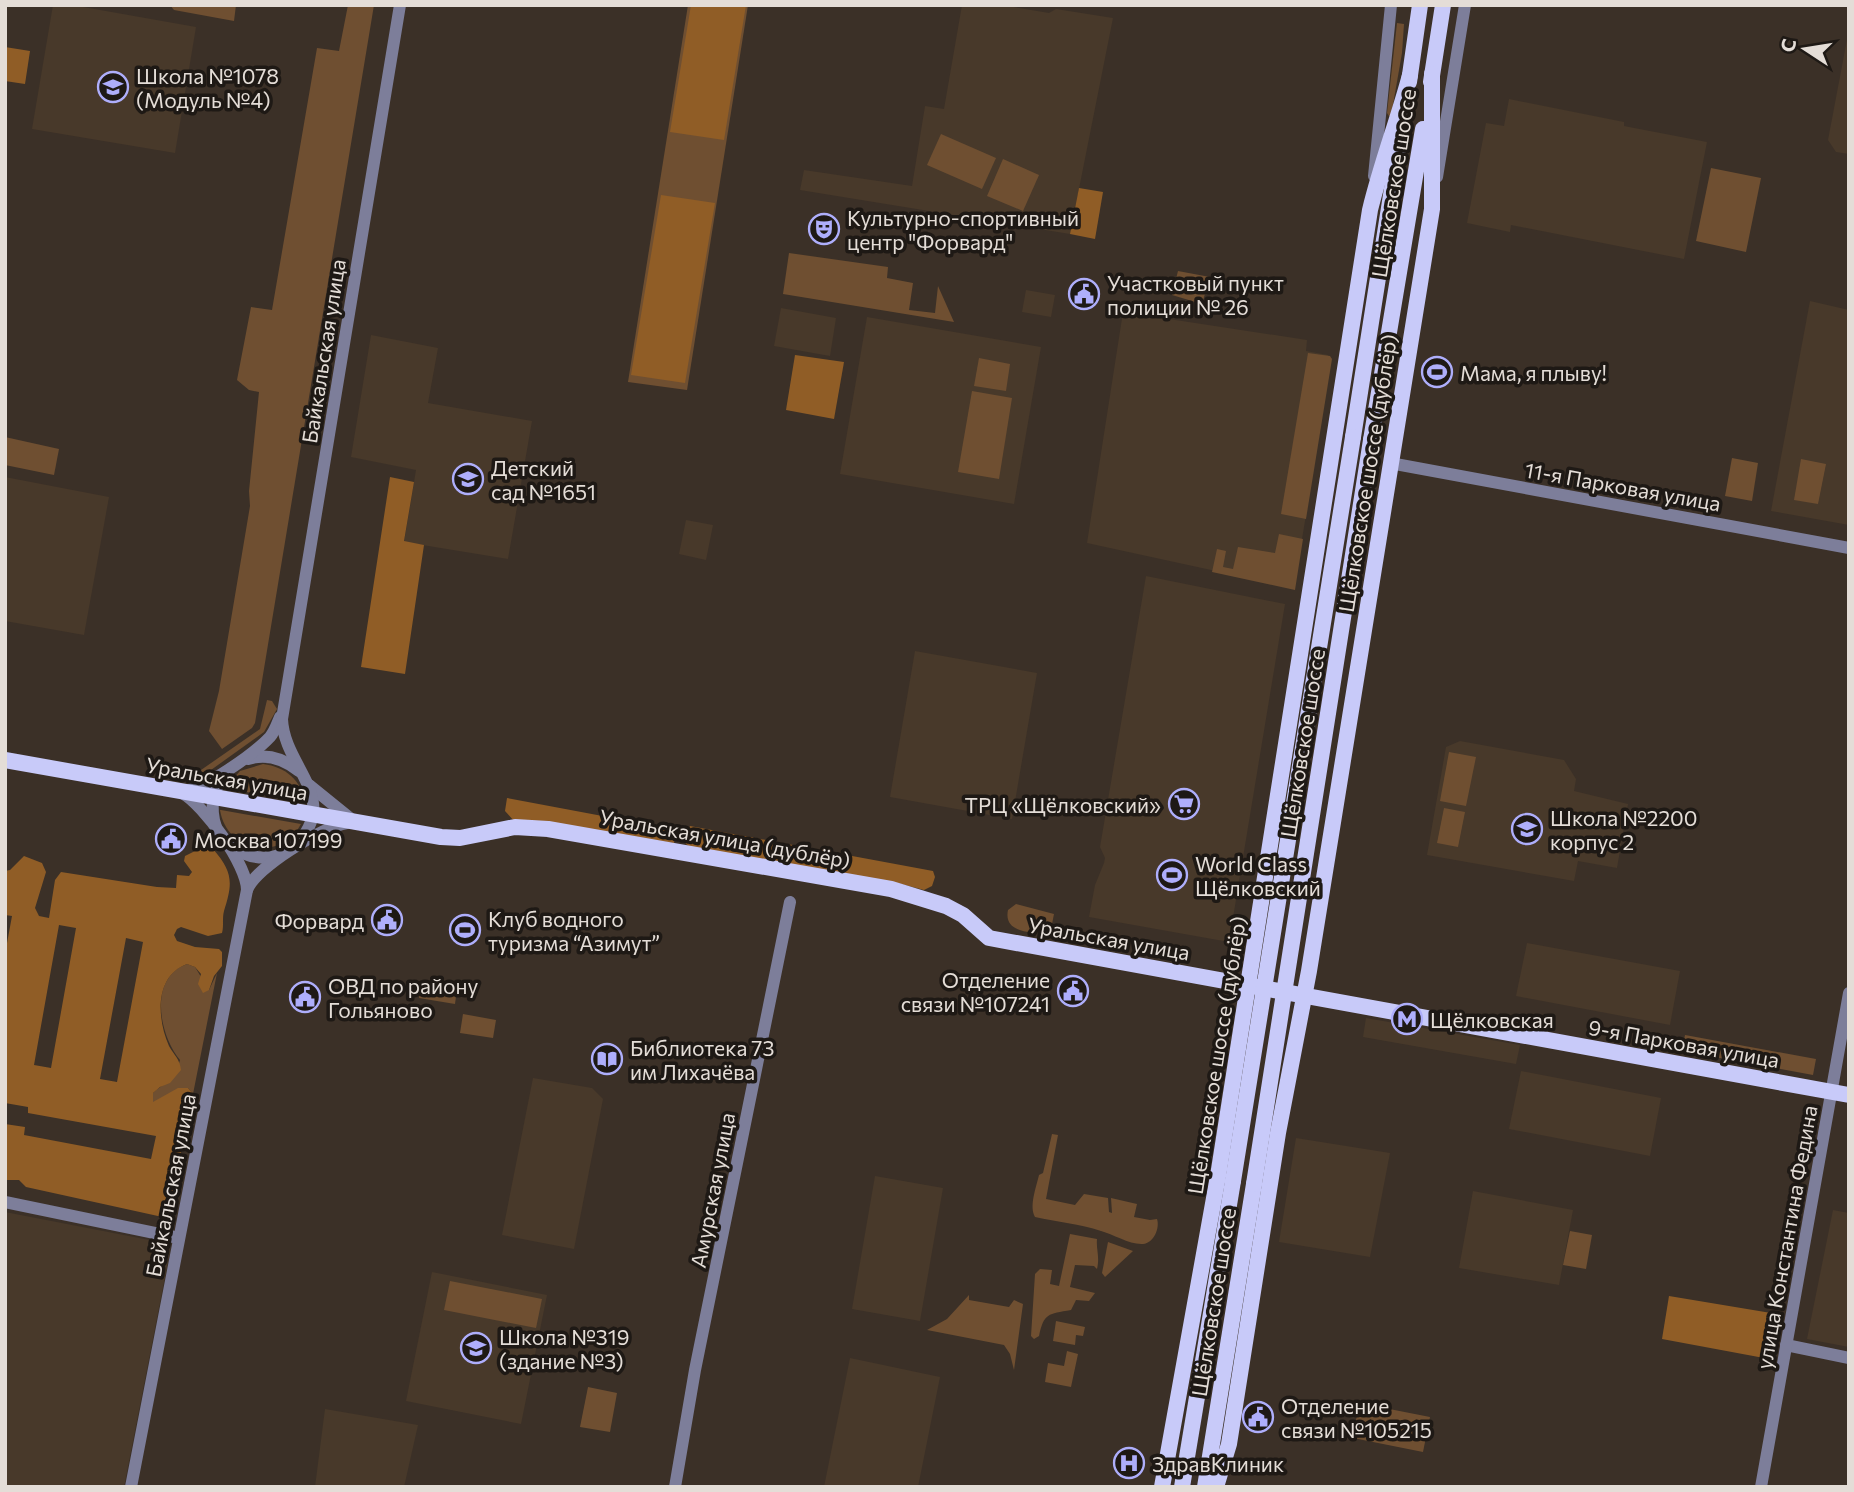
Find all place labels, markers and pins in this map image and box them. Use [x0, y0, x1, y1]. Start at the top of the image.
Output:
place label: Школа №1078 (Модуль №4) [136, 63, 279, 112]
school or university icon: Школа №1078 (Модуль №4) [96, 70, 130, 104]
place label: Культурно-спортивный центр "Форвард" [847, 205, 1079, 254]
theatre icon: Культурно-спортивный центр "Форвард" [807, 212, 841, 246]
place label: Участковый пункт полиции № 26 [1107, 270, 1284, 319]
public building icon: Участковый пункт полиции № 26 [1067, 277, 1101, 311]
sports icon: Мама, я плыву! [1420, 355, 1454, 389]
place label: Мама, я плыву! [1460, 360, 1607, 385]
place label: Детский сад №1651 [491, 455, 596, 504]
school or university icon: Детский сад №1651 [451, 462, 485, 496]
supermarket icon: ТРЦ «Щёлковский» [1167, 787, 1201, 821]
place label: ТРЦ «Щёлковский» [965, 792, 1161, 817]
place label: Школа №2200 корпус 2 [1550, 805, 1697, 854]
school or university icon: Школа №2200 корпус 2 [1510, 812, 1544, 846]
public building icon: Москва 107199 [154, 822, 188, 856]
place label: Москва 107199 [194, 827, 342, 852]
place label: World Class Щёлковский [1195, 851, 1321, 900]
sports icon: World Class Щёлковский [1155, 858, 1189, 892]
public building icon: Форвард [370, 903, 404, 937]
place label: Клуб водного туризма “Азимут” [488, 906, 660, 955]
place label: Форвард [275, 908, 364, 933]
sports icon: Клуб водного туризма “Азимут” [448, 913, 482, 947]
place label: Отделение связи №107241 [901, 967, 1050, 1016]
place label: ОВД по району Гольяново [328, 973, 478, 1022]
public building icon: Отделение связи №107241 [1056, 974, 1090, 1008]
public building icon: ОВД по району Гольяново [288, 980, 322, 1014]
metro station icon: Щёлковская [1390, 1002, 1424, 1036]
place label: Щёлковская [1430, 1007, 1554, 1032]
place label: Библиотека 73 им Лихачёва [630, 1035, 774, 1084]
library icon: Библиотека 73 им Лихачёва [590, 1042, 624, 1076]
place label: Школа №319 (здание №3) [499, 1324, 629, 1373]
school or university icon: Школа №319 (здание №3) [459, 1331, 493, 1365]
place label: Отделение связи №105215 [1281, 1393, 1432, 1442]
public building icon: Отделение связи №105215 [1241, 1400, 1275, 1434]
hospital icon: ЗдравКлиник [1112, 1446, 1146, 1480]
place label: ЗдравКлиник [1152, 1451, 1284, 1476]

